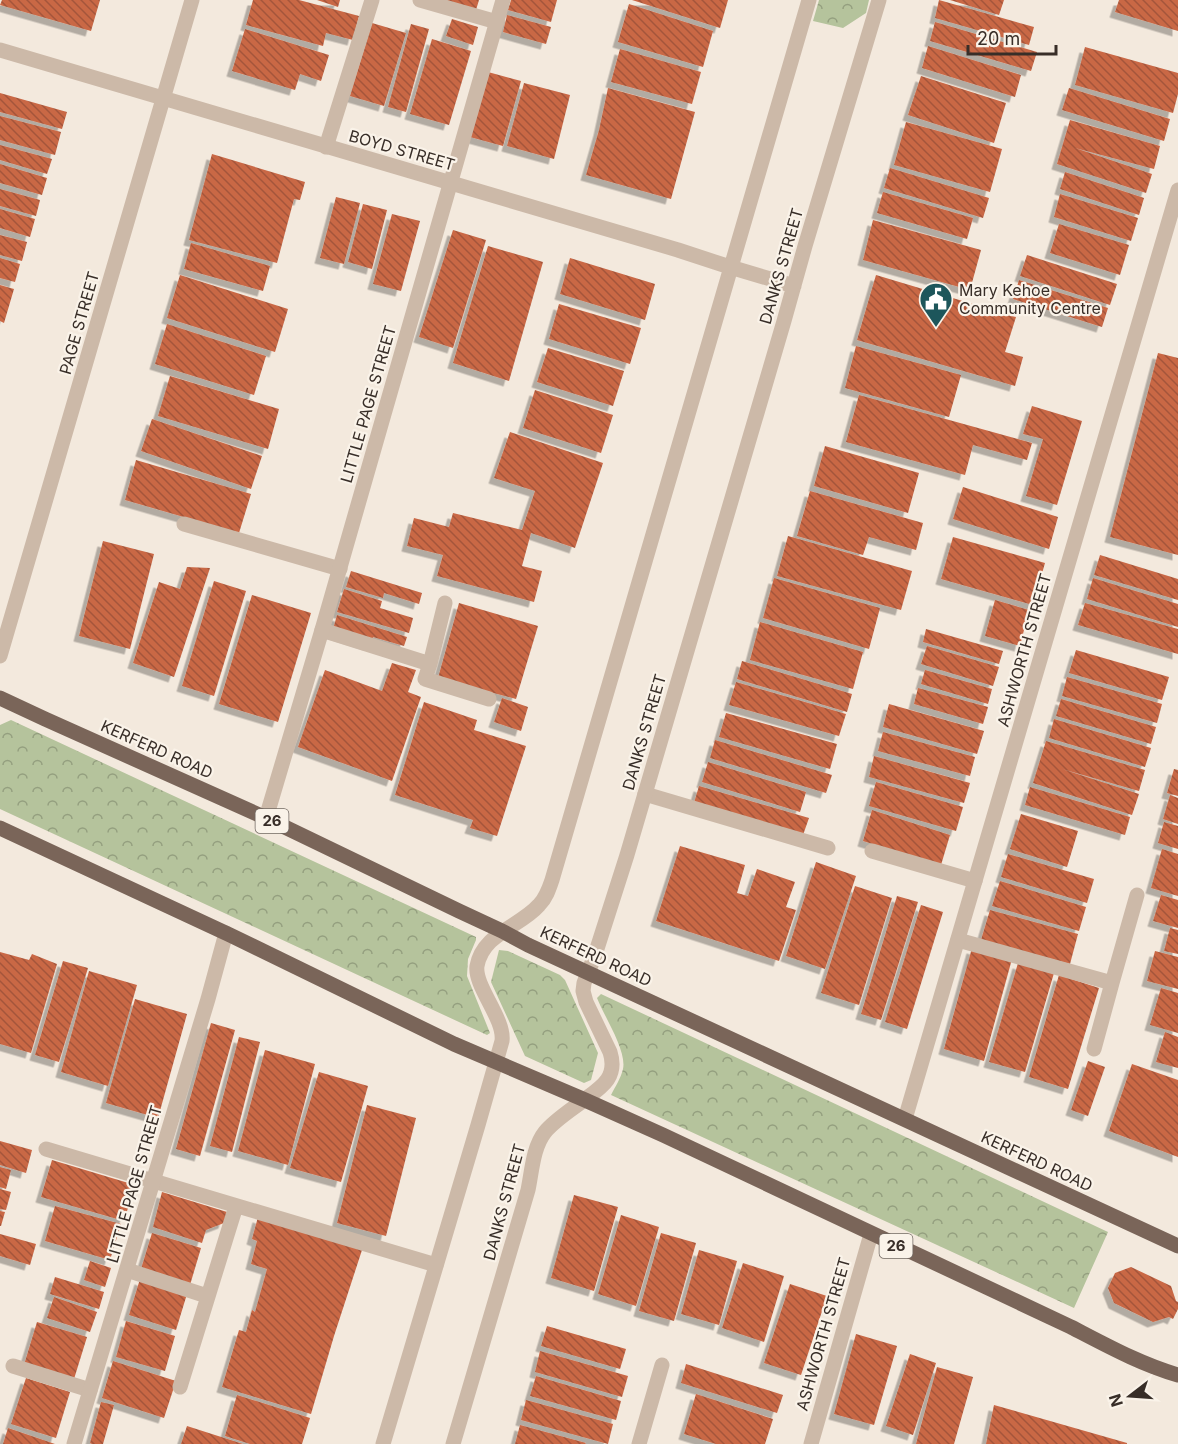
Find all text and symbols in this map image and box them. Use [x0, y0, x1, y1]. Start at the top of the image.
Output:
scale bar [968, 18, 1056, 56]
text: 20 m [977, 28, 1020, 49]
street label: BOYD STREET [347, 125, 457, 175]
street label: DANKS STREET [755, 206, 807, 326]
street label: PAGE STREET [55, 269, 103, 377]
place label: Mary Kehoe Community Centre [959, 280, 1101, 318]
public building icon: Mary Kehoe Community Centre [918, 281, 954, 328]
street label: LITTLE PAGE STREET [336, 323, 400, 485]
street label: ASHWORTH STREET [993, 571, 1055, 729]
street label: DANKS STREET [618, 672, 670, 792]
street label: KERFERD ROAD [98, 715, 216, 783]
road number: 26 [256, 809, 288, 833]
street label: KERFERD ROAD [537, 921, 655, 991]
street label: LITTLE PAGE STREET [102, 1103, 166, 1265]
street label: KERFERD ROAD [978, 1126, 1096, 1196]
street label: DANKS STREET [479, 1142, 529, 1262]
road number: 26 [880, 1234, 912, 1258]
street label: ASHWORTH STREET [792, 1255, 854, 1413]
north arrow [1100, 1366, 1160, 1426]
text: N [1104, 1392, 1127, 1409]

